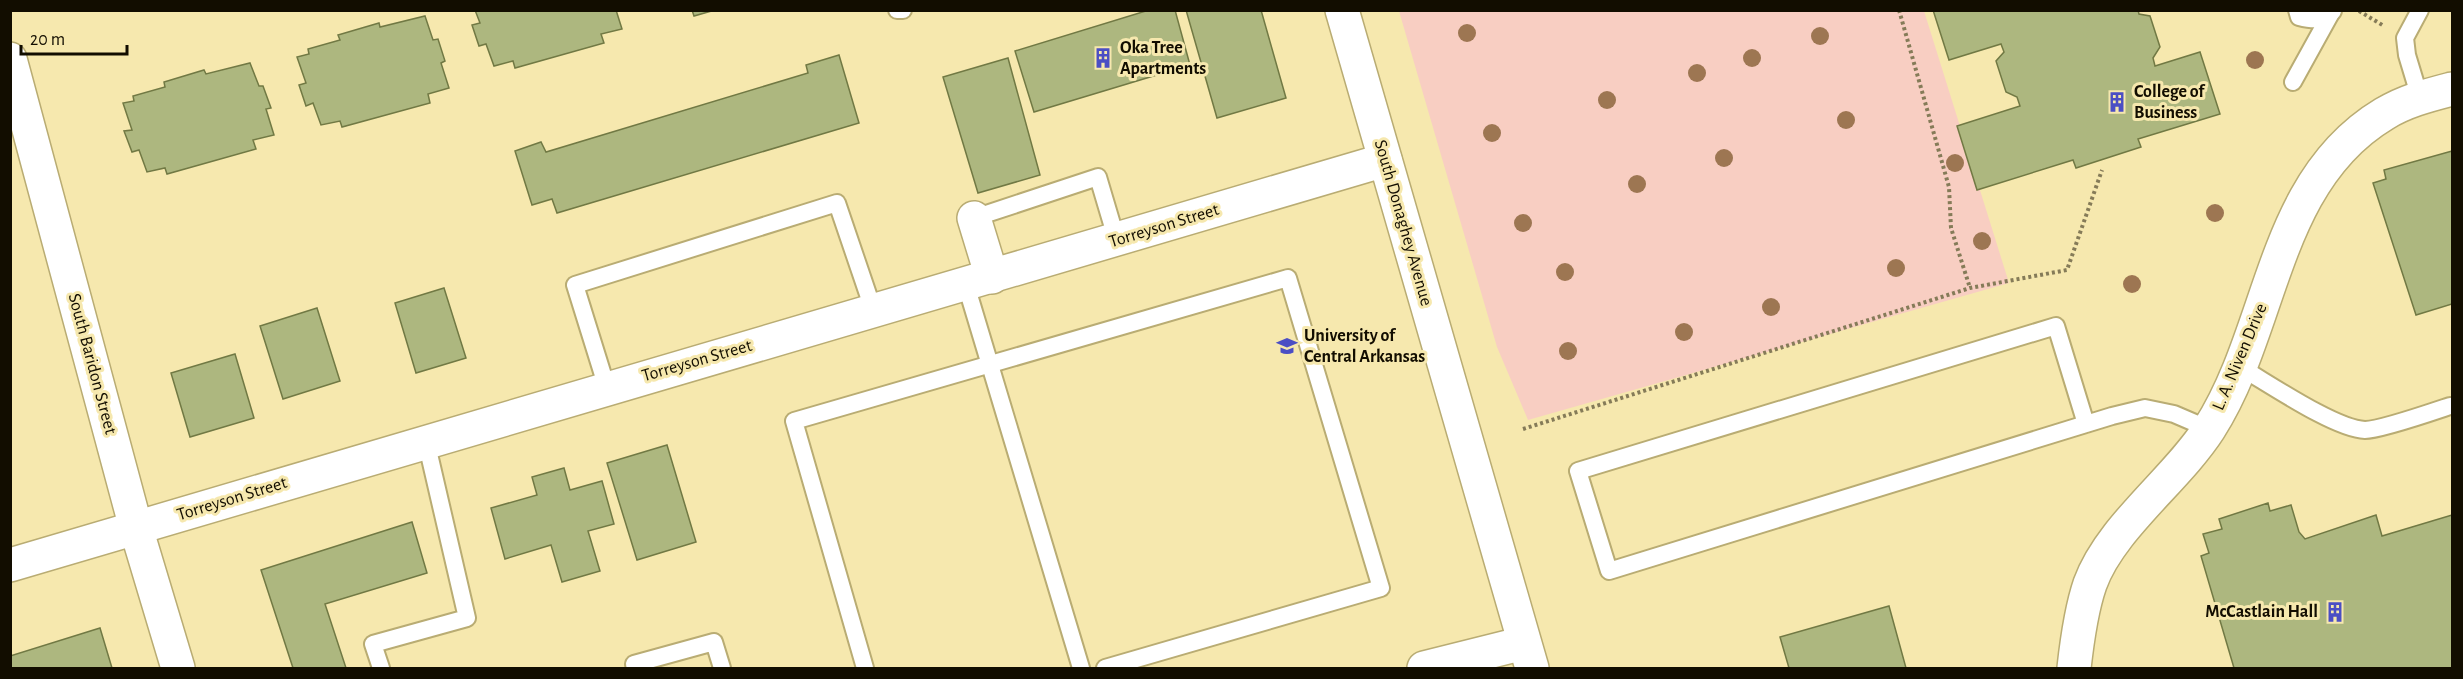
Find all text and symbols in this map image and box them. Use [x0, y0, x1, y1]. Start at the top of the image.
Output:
scale bar [21, 18, 128, 56]
text: 20 m [30, 31, 65, 49]
place label: Oka Tree Apartments [1120, 39, 1206, 78]
building icon: Oka Tree Apartments [1091, 46, 1115, 70]
place label: College of Business [2134, 83, 2206, 122]
building icon: College of Business [2105, 90, 2129, 114]
street label: South Donaghey Avenue [1371, 138, 1435, 308]
street label: Torreyson Street [1107, 201, 1221, 251]
street label: South Baridon Street [65, 292, 119, 437]
street label: L. A. Niven Drive [2209, 301, 2271, 413]
place label: University of Central Arkansas [1304, 327, 1425, 366]
school or university icon: University of Central Arkansas [1275, 334, 1299, 358]
street label: Torreyson Street [640, 337, 754, 385]
street label: Torreyson Street [175, 474, 289, 524]
building icon: McCastlain Hall [2323, 600, 2347, 624]
place label: McCastlain Hall [2205, 603, 2318, 621]

